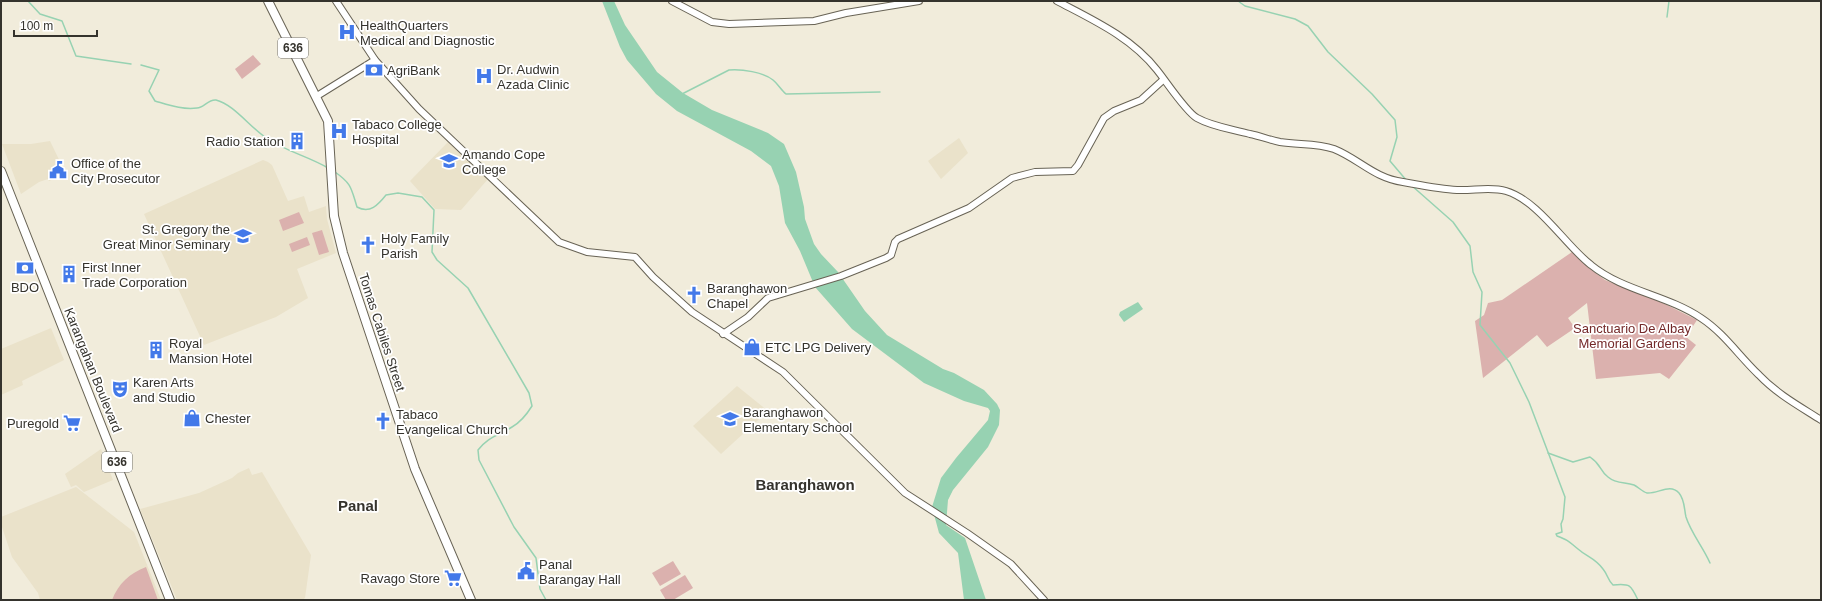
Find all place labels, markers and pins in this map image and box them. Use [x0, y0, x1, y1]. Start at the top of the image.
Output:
place label: HealthQuarters Medical and Diagnostic [360, 18, 495, 48]
hospital icon: HealthQuarters Medical and Diagnostic [337, 22, 357, 42]
bank icon: AgriBank [364, 60, 384, 80]
place label: Dr. Audwin Azada Clinic [497, 62, 570, 92]
place label: AgriBank [387, 63, 440, 78]
hospital icon: Dr. Audwin Azada Clinic [474, 66, 494, 86]
place label: Tabaco College Hospital [352, 117, 442, 147]
hospital icon: Tabaco College Hospital [329, 121, 349, 141]
building icon: Radio Station [287, 131, 307, 151]
place label: Radio Station [206, 134, 284, 149]
place label: Amando Cope College [462, 147, 545, 177]
school or university icon: Amando Cope College [439, 151, 459, 171]
place label: Office of the City Prosecutor [71, 156, 161, 186]
public building icon: Office of the City Prosecutor [48, 160, 68, 180]
place label: St. Gregory the Great Minor Seminary [103, 222, 230, 252]
school or university icon: St. Gregory the Great Minor Seminary [233, 226, 253, 246]
place label: Holy Family Parish [381, 231, 449, 261]
church icon: Holy Family Parish [358, 235, 378, 255]
bank icon: BDO [15, 258, 35, 278]
place label: First Inner Trade Corporation [82, 260, 187, 290]
building icon: First Inner Trade Corporation [59, 264, 79, 284]
place label: BDO [11, 280, 39, 295]
place label: Baranghawon Chapel [707, 281, 787, 311]
church icon: Baranghawon Chapel [684, 285, 704, 305]
place label: Royal Mansion Hotel [169, 336, 252, 366]
shop icon: ETC LPG Delivery [742, 337, 762, 357]
building icon: Royal Mansion Hotel [146, 340, 166, 360]
place label: ETC LPG Delivery [765, 340, 872, 355]
place label: Karen Arts and Studio [133, 375, 195, 405]
theatre icon: Karen Arts and Studio [110, 379, 130, 399]
place label: Baranghawon Elementary School [743, 405, 852, 435]
place label: Tabaco Evangelical Church [396, 407, 508, 437]
shop icon: Chester [182, 408, 202, 428]
school or university icon: Baranghawon Elementary School [720, 409, 740, 429]
place label: Chester [205, 411, 251, 426]
church icon: Tabaco Evangelical Church [373, 411, 393, 431]
supermarket icon: Puregold [62, 413, 82, 433]
place label: Puregold [7, 416, 59, 431]
place label: Panal Barangay Hall [539, 557, 621, 587]
public building icon: Panal Barangay Hall [516, 561, 536, 581]
supermarket icon: Ravago Store [443, 568, 463, 588]
place label: Ravago Store [361, 571, 440, 586]

